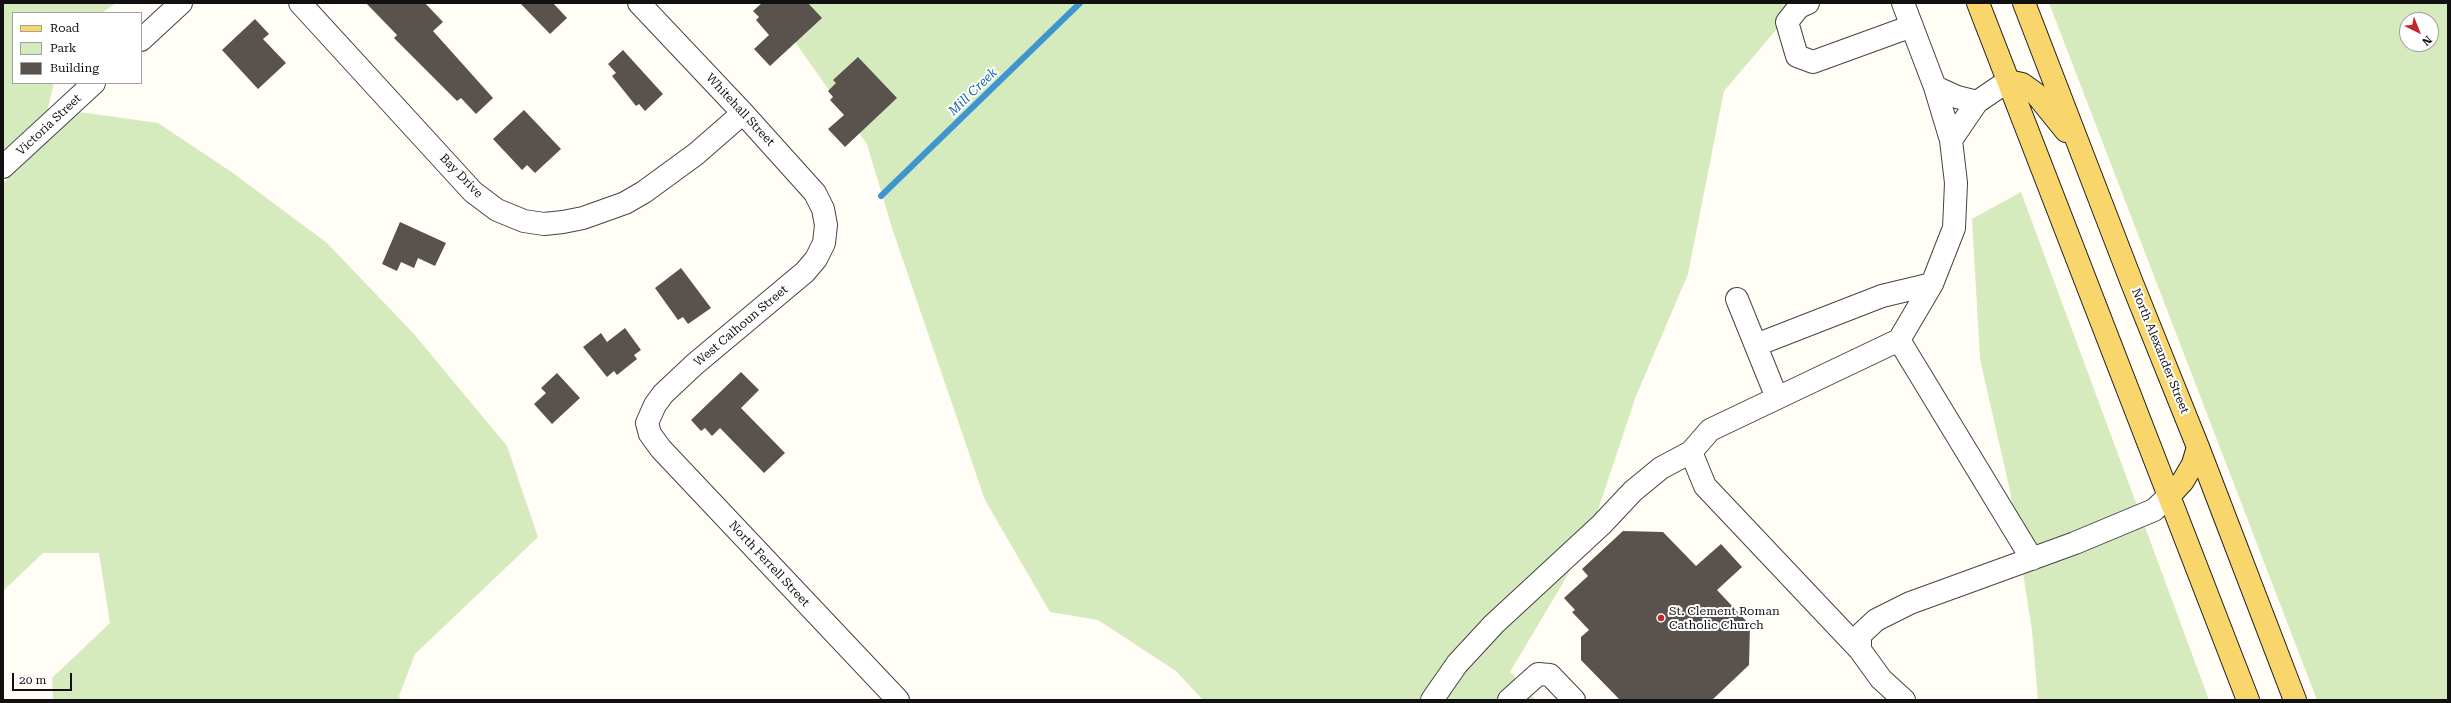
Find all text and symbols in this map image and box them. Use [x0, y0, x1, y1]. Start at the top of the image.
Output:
legend [12, 12, 142, 84]
north arrow [2399, 12, 2439, 52]
text: Road [50, 21, 79, 35]
text: N [2419, 33, 2434, 48]
text: Park [50, 41, 76, 55]
text: Building [50, 61, 99, 75]
water label: Mill Creek [945, 65, 1001, 119]
street label: Whitehall Street [703, 71, 777, 149]
street label: Victoria Street [14, 91, 84, 159]
street label: Bay Drive [436, 151, 486, 201]
street label: West Calhoun Street [691, 283, 791, 369]
street label: North Alexander Street [2128, 286, 2192, 416]
street label: North Ferrell Street [726, 518, 812, 610]
place label: St. Clement Roman Catholic Church [1669, 604, 1780, 632]
marker: St. Clement Roman Catholic Church [1656, 613, 1666, 623]
scale bar [14, 665, 74, 691]
text: 20 m [19, 673, 46, 687]

